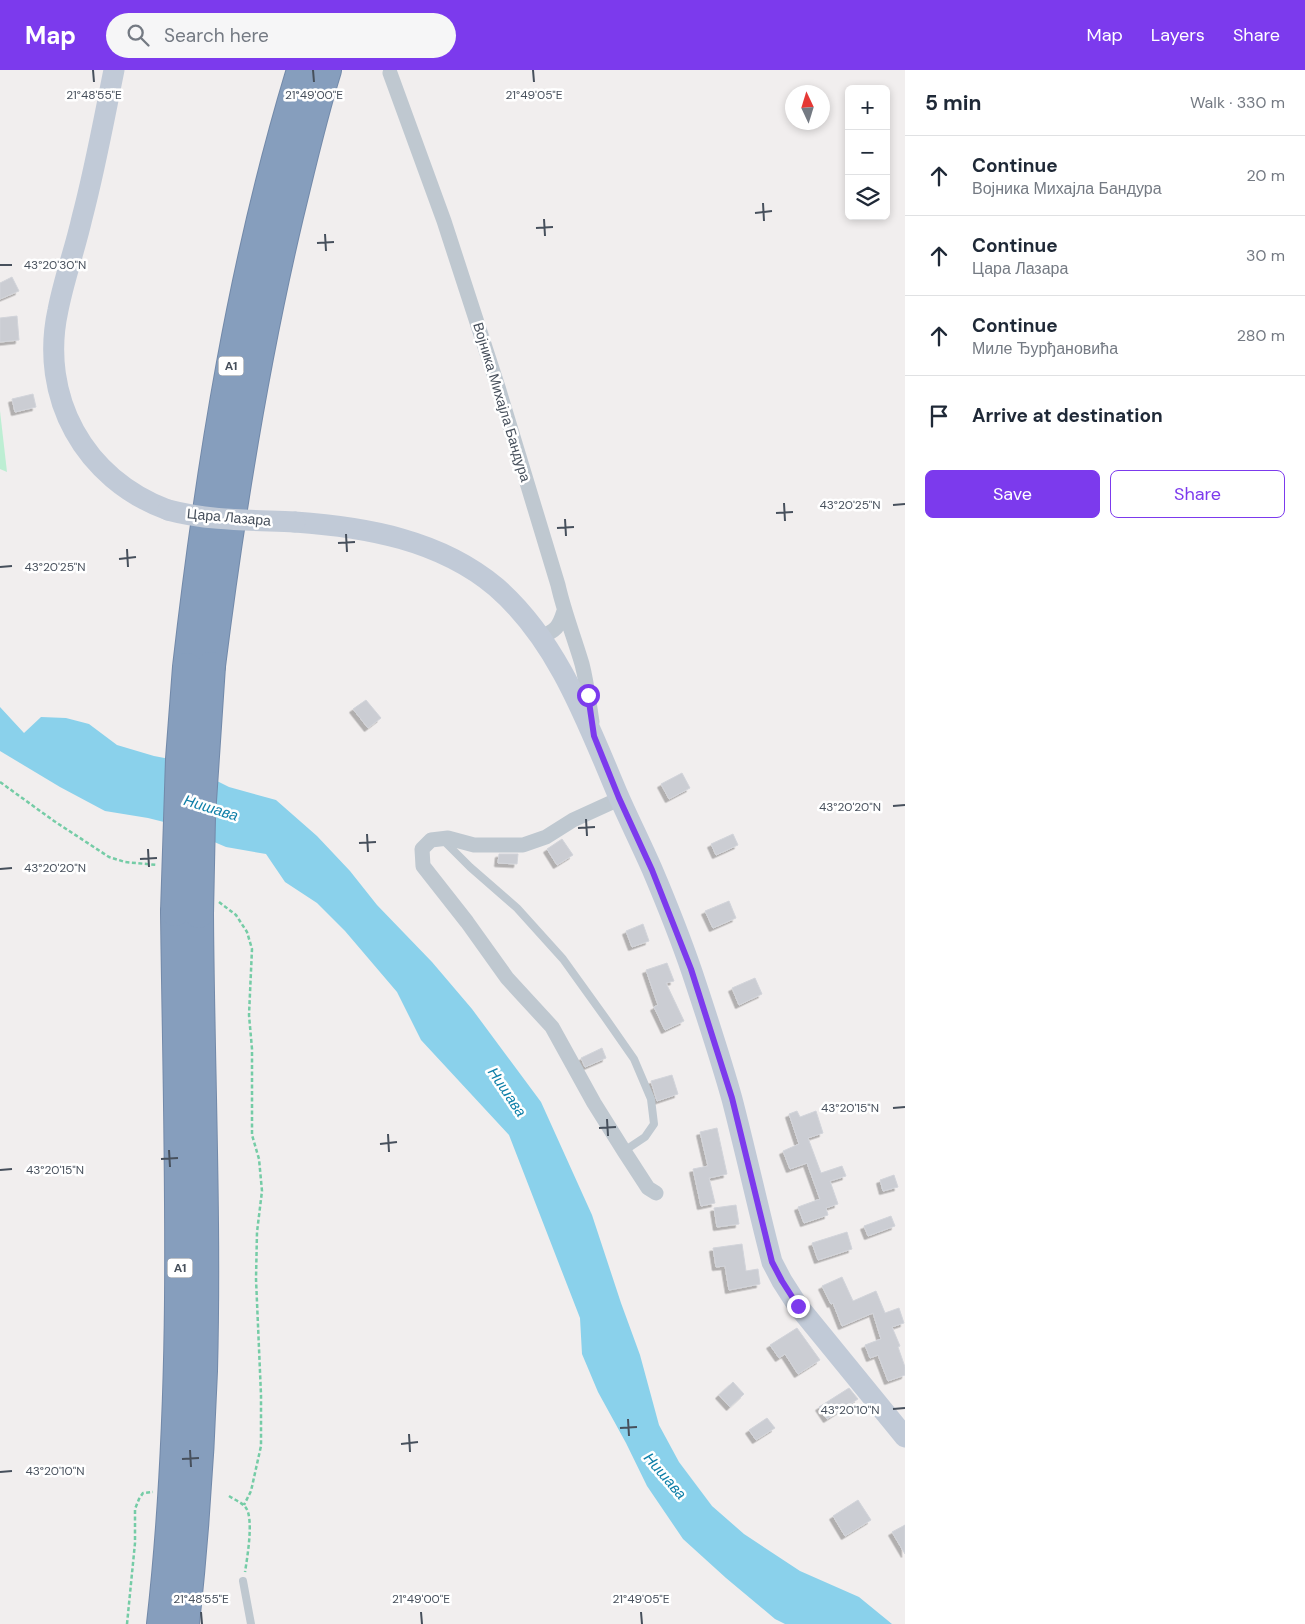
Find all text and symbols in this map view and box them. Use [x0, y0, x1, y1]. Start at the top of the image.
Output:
search box [106, 13, 456, 58]
text: Map [25, 20, 76, 51]
icon: search [124, 21, 152, 49]
text: Search here [164, 23, 269, 48]
text: Map [1087, 23, 1123, 47]
text: Layers [1151, 23, 1205, 47]
text: Share [1233, 23, 1280, 47]
north arrow [785, 85, 830, 130]
map controls [845, 85, 890, 220]
button: + [845, 85, 890, 130]
text: 21°48'55"E [66, 87, 122, 103]
text: 21°49'00"E [285, 87, 343, 103]
text: 21°49'05"E [505, 87, 563, 103]
text: 5 min [925, 89, 981, 117]
text: Walk · 330 m [1190, 92, 1285, 113]
button: − [845, 130, 890, 175]
text: Continue [972, 153, 1058, 178]
icon: ahead [925, 162, 953, 190]
text: 20 m [1246, 165, 1285, 186]
button: layers [845, 175, 890, 220]
text: Војника Михајла Бандура [972, 178, 1162, 199]
text: Continue [972, 233, 1058, 258]
icon: ahead [925, 242, 953, 270]
text: 30 m [1246, 245, 1285, 266]
text: 43°20'30"N [24, 257, 86, 273]
text: Цара Лазара [972, 258, 1068, 279]
text: Continue [972, 313, 1058, 338]
street label: Војника Михајла Бандура [469, 320, 535, 484]
icon: ahead [925, 322, 953, 350]
text: 280 m [1237, 325, 1285, 346]
text: Миле Ђурђановића [972, 338, 1118, 359]
road number: A1 [218, 356, 244, 376]
icon: arrive [925, 402, 953, 430]
text: Arrive at destination [972, 403, 1163, 428]
button: Save [925, 470, 1100, 518]
button: Share [1110, 470, 1285, 518]
text: 43°20'25"N [819, 497, 881, 513]
street label: Цара Лазара [186, 504, 272, 530]
text: 43°20'25"N [24, 559, 86, 575]
route start [577, 684, 600, 707]
water label: Нишава [181, 790, 241, 826]
text: 43°20'20"N [819, 799, 881, 815]
text: 43°20'20"N [24, 860, 86, 876]
water label: Нишава [483, 1063, 531, 1121]
text: 43°20'15"N [821, 1100, 879, 1116]
text: 43°20'15"N [26, 1162, 84, 1178]
road number: A1 [168, 1258, 192, 1278]
route end [787, 1295, 810, 1318]
text: 43°20'10"N [820, 1402, 880, 1418]
water label: Нишава [639, 1448, 691, 1504]
text: 43°20'10"N [25, 1463, 85, 1479]
text: 21°48'55"E [173, 1591, 229, 1607]
text: 21°49'00"E [392, 1591, 450, 1607]
text: 21°49'05"E [612, 1591, 670, 1607]

